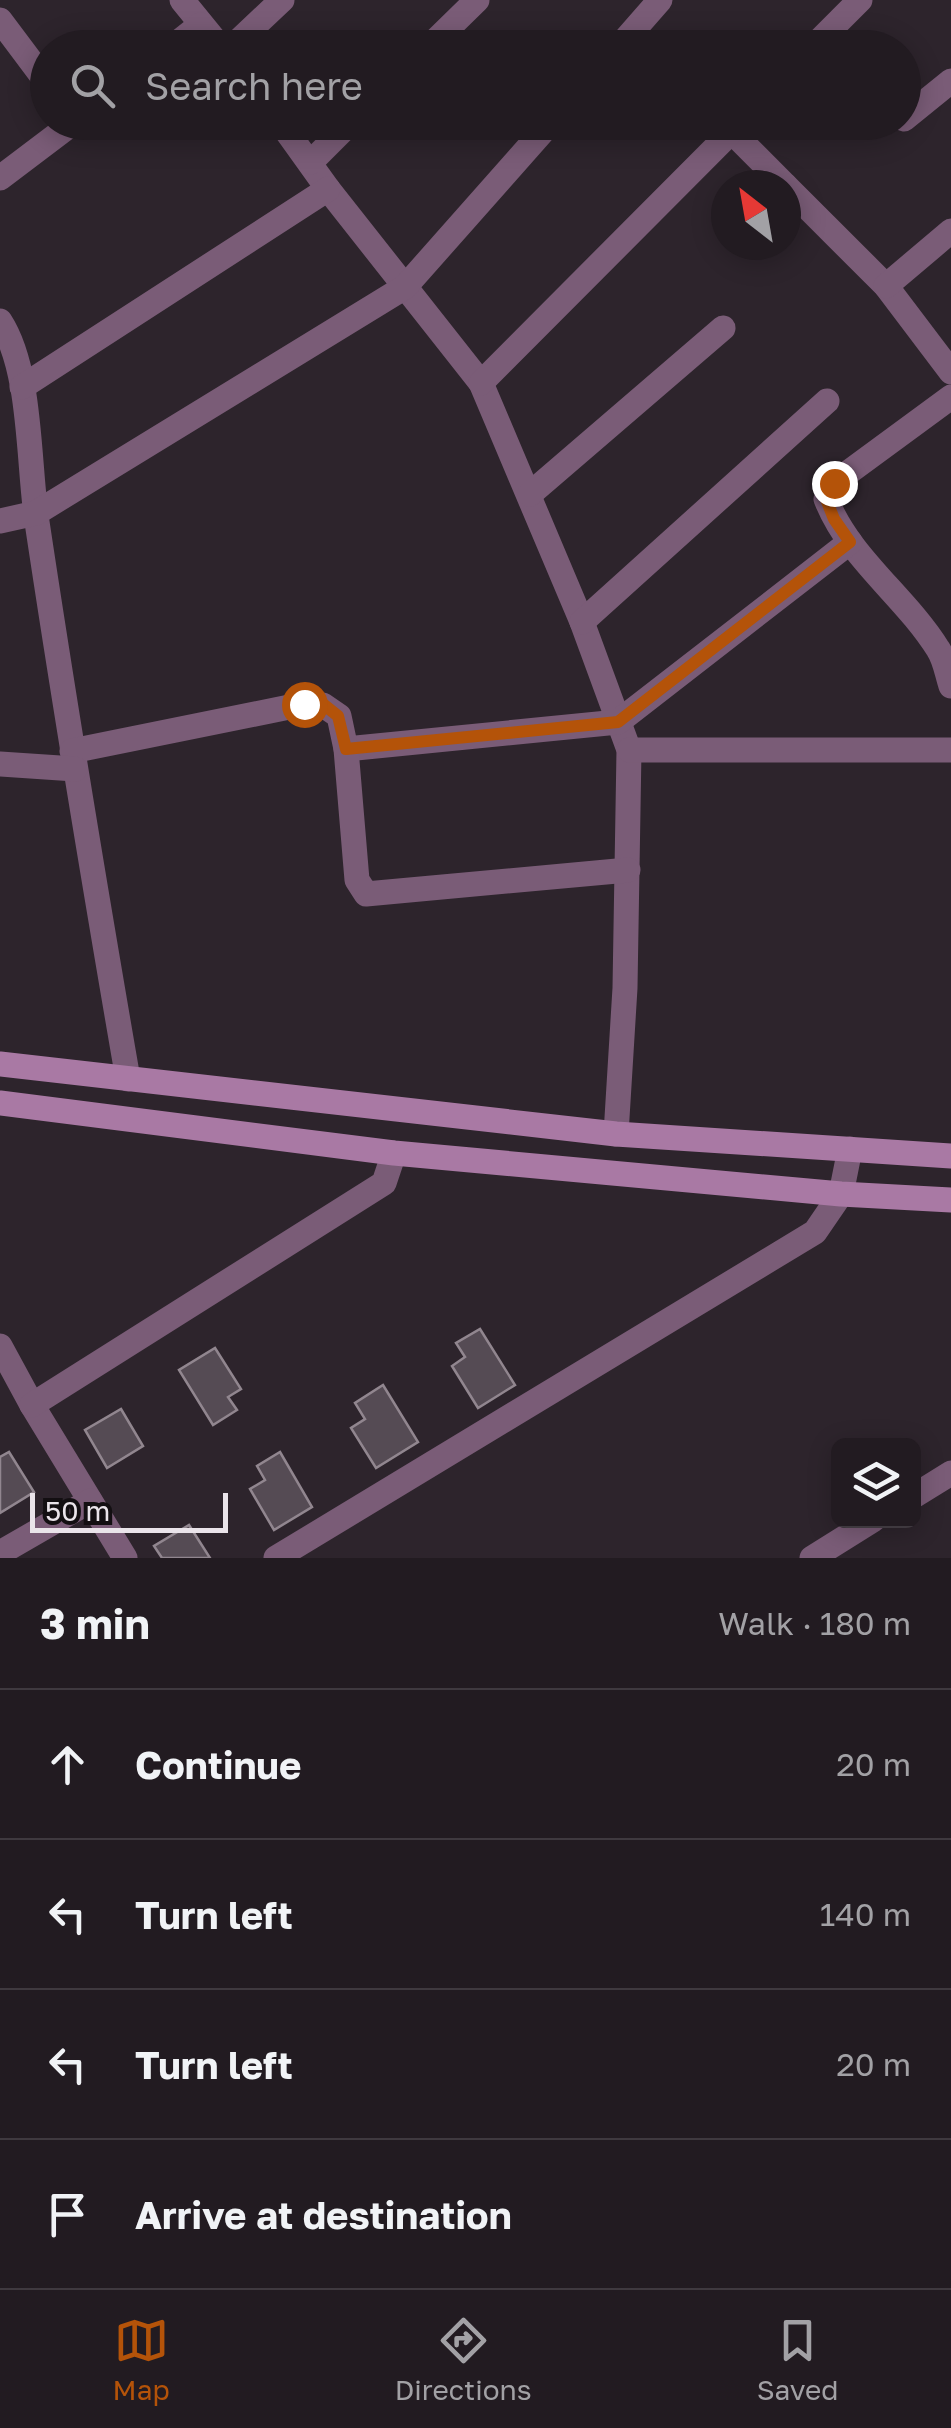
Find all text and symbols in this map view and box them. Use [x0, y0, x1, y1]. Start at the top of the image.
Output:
search box [30, 30, 921, 140]
icon: search [65, 58, 120, 113]
text: Search here [145, 63, 363, 108]
north arrow [711, 170, 801, 260]
route end [812, 461, 858, 507]
route start [282, 682, 328, 728]
map controls [831, 1438, 921, 1528]
button: layers [831, 1438, 921, 1528]
scale bar [30, 1488, 228, 1532]
text: 50 m [45, 1494, 110, 1527]
text: 3 min [40, 1598, 150, 1648]
text: Walk · 180 m [718, 1604, 911, 1642]
icon: ahead [40, 1737, 95, 1792]
text: Continue [135, 1742, 301, 1787]
text: 20 m [836, 1745, 911, 1783]
icon: left [40, 1887, 95, 1942]
text: Turn left [135, 1892, 293, 1937]
text: 140 m [820, 1895, 911, 1933]
icon: left [40, 2037, 95, 2092]
text: Turn left [135, 2042, 293, 2087]
text: 20 m [836, 2045, 911, 2083]
icon: arrive [40, 2187, 95, 2242]
text: Arrive at destination [135, 2192, 512, 2237]
tab: Map [113, 2313, 170, 2406]
tab: Directions [395, 2313, 532, 2406]
tab: Saved [757, 2313, 838, 2406]

